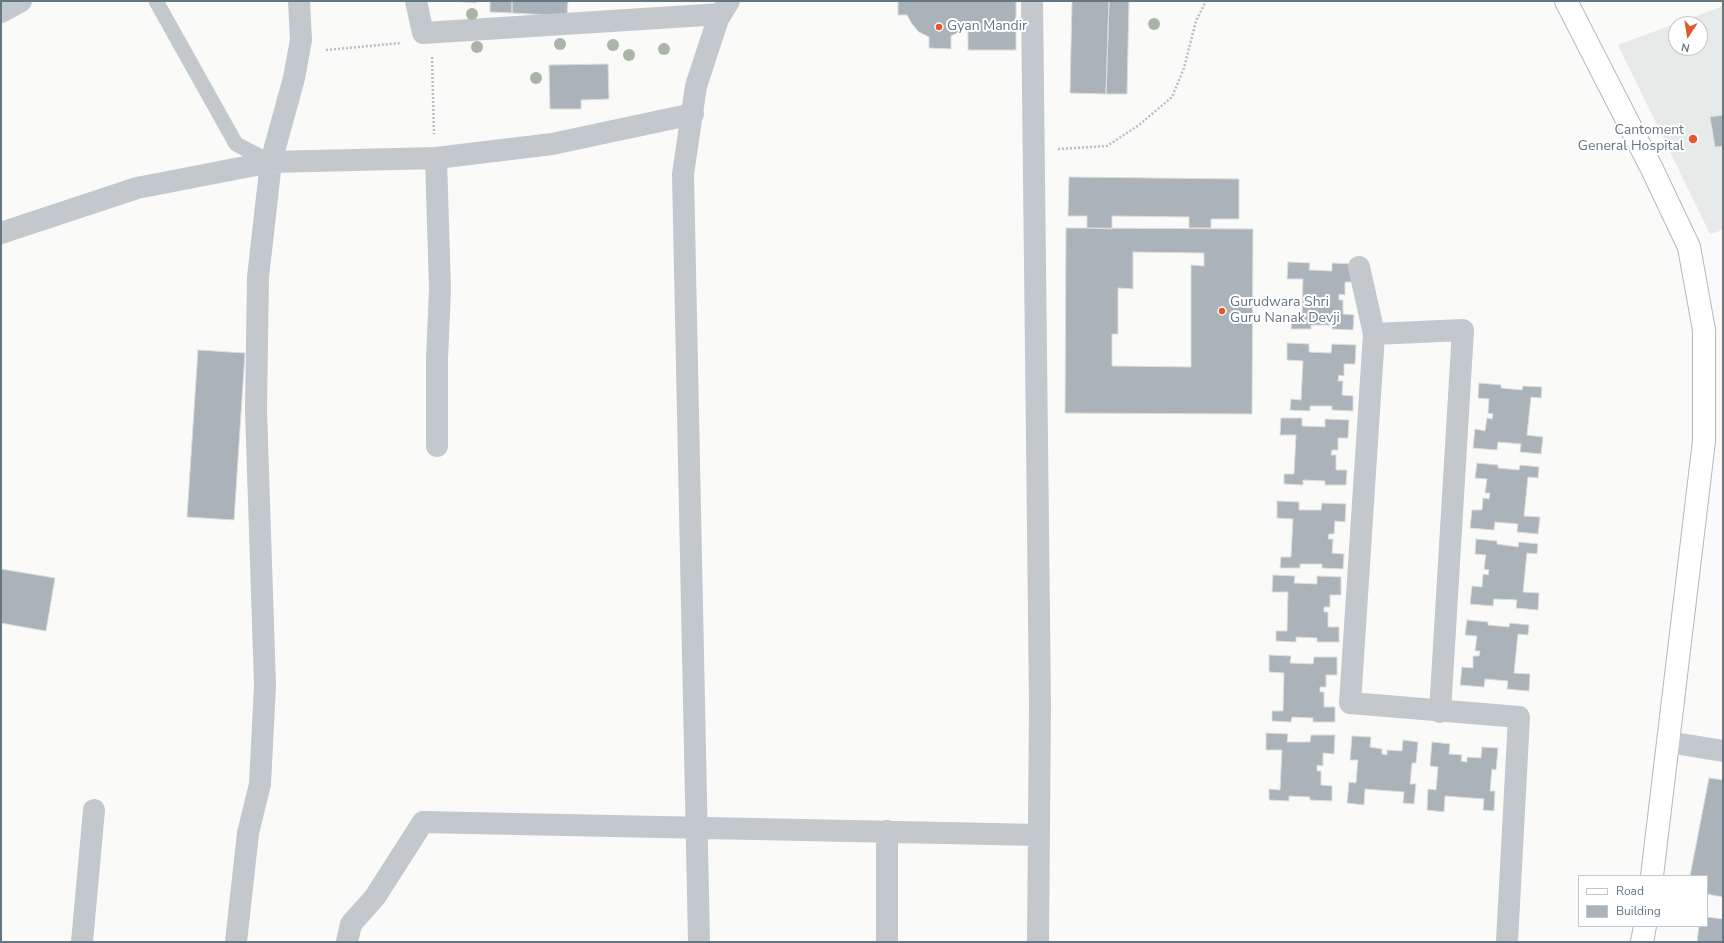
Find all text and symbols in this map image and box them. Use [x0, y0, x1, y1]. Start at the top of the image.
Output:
north arrow [1668, 16, 1708, 56]
place label: Gyan Mandir [947, 19, 1027, 35]
marker: Gyan Mandir [934, 22, 944, 32]
text: N [1680, 39, 1691, 55]
place label: Cantoment General Hospital [1578, 123, 1684, 156]
marker: Cantoment General Hospital [1687, 133, 1699, 145]
place label: Gurudwara Shri Guru Nanak Devji [1230, 295, 1340, 328]
marker: Gurudwara Shri Guru Nanak Devji [1217, 306, 1227, 316]
legend [1578, 875, 1708, 927]
text: Road [1616, 883, 1644, 899]
text: Building [1616, 903, 1661, 919]

